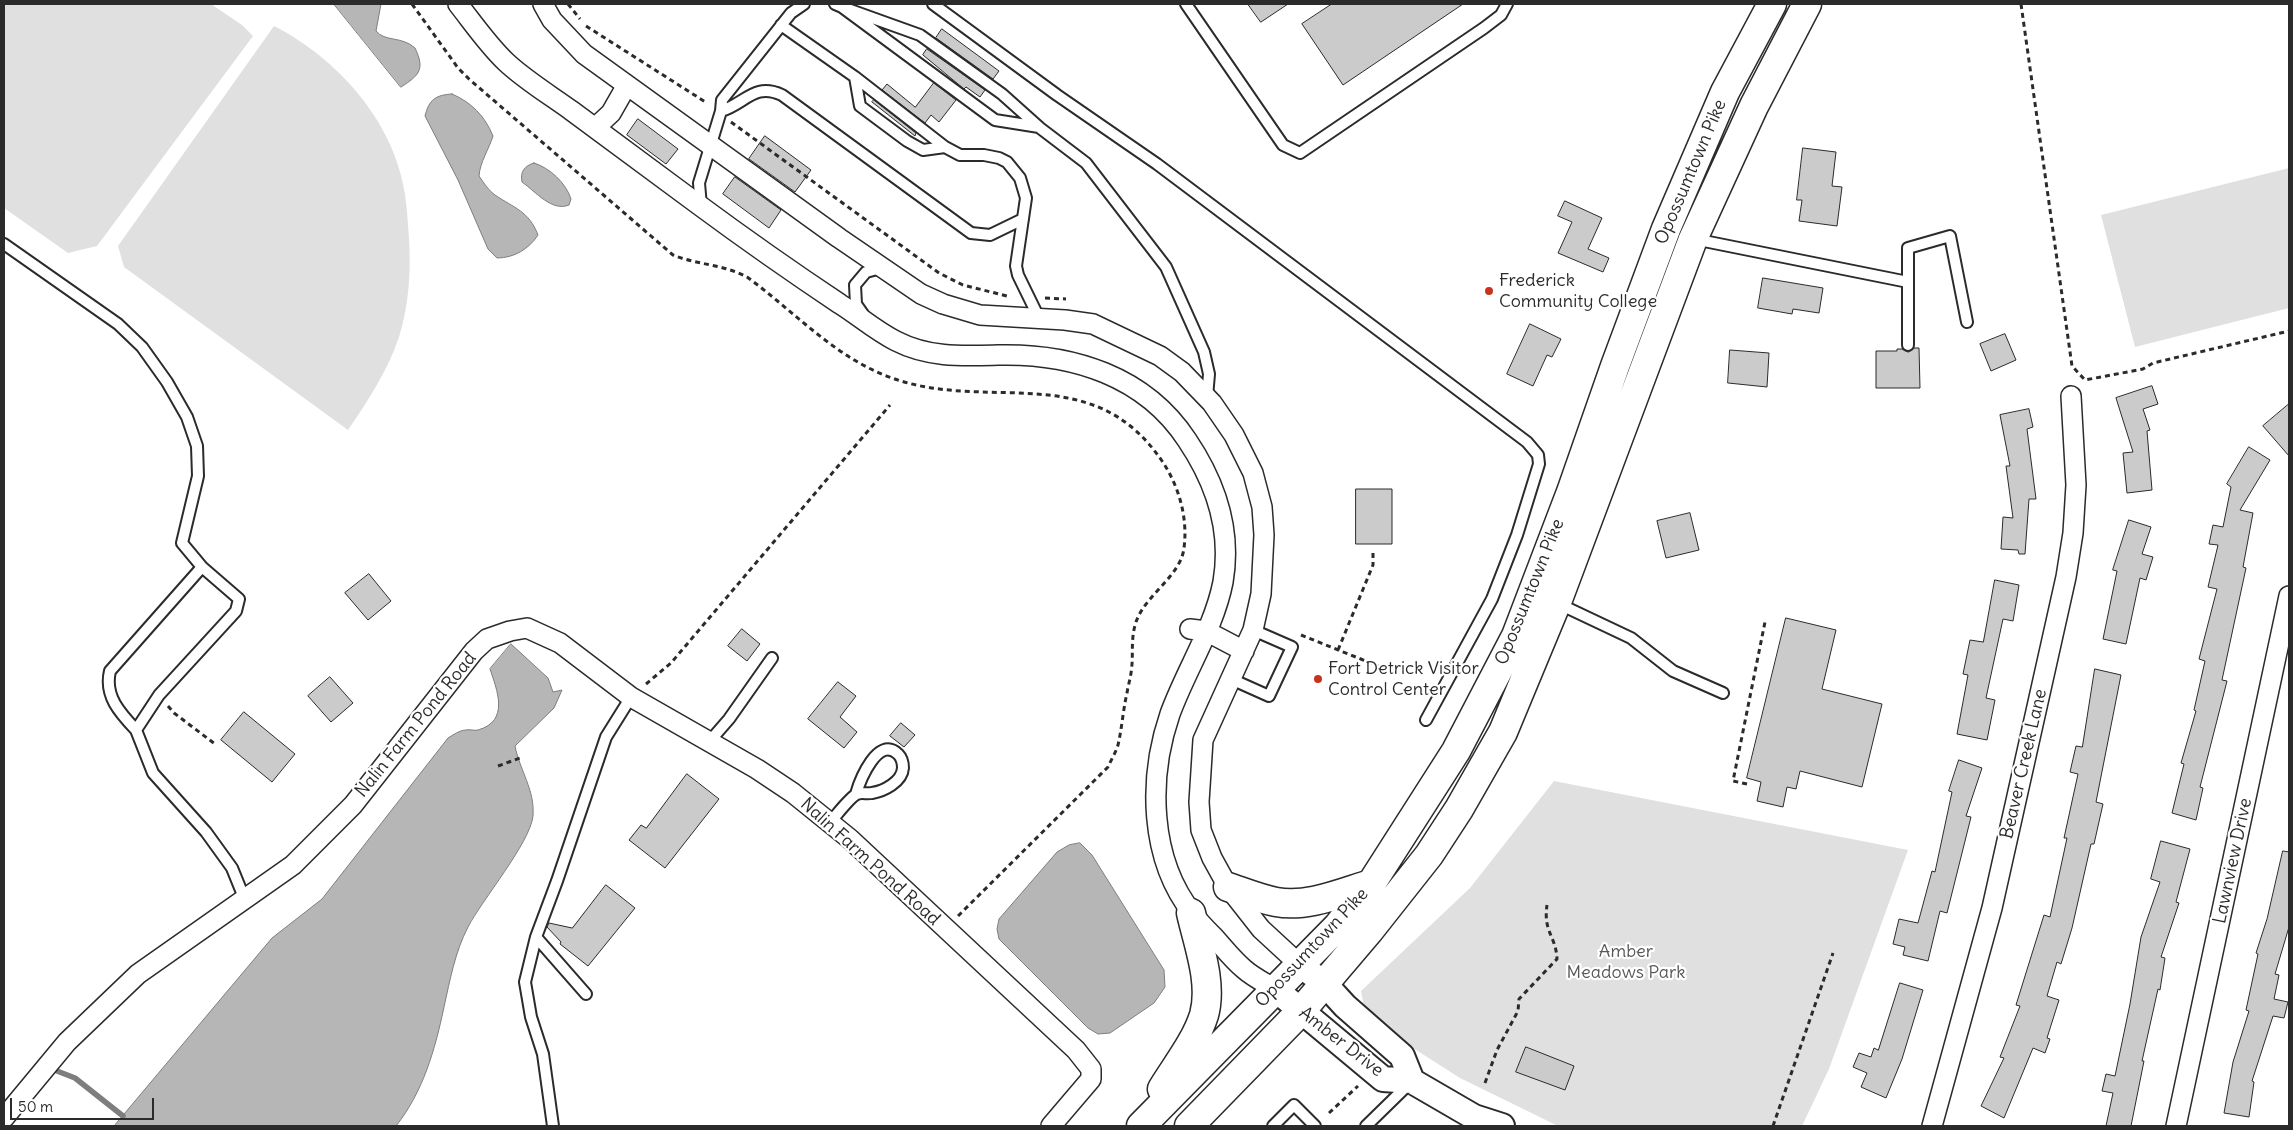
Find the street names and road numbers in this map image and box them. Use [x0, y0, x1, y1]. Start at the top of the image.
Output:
street label: Opossumtown Pike [1651, 96, 1731, 248]
street label: Opossumtown Pike [1491, 516, 1569, 668]
street label: Nalin Farm Pond Road [351, 648, 481, 802]
street label: Beaver Creek Lane [1996, 687, 2052, 841]
street label: Nalin Farm Pond Road [796, 794, 944, 930]
street label: Lawnview Drive [2209, 796, 2257, 926]
street label: Opossumtown Pike [1251, 884, 1373, 1012]
street label: Amber Drive [1294, 1002, 1388, 1082]

